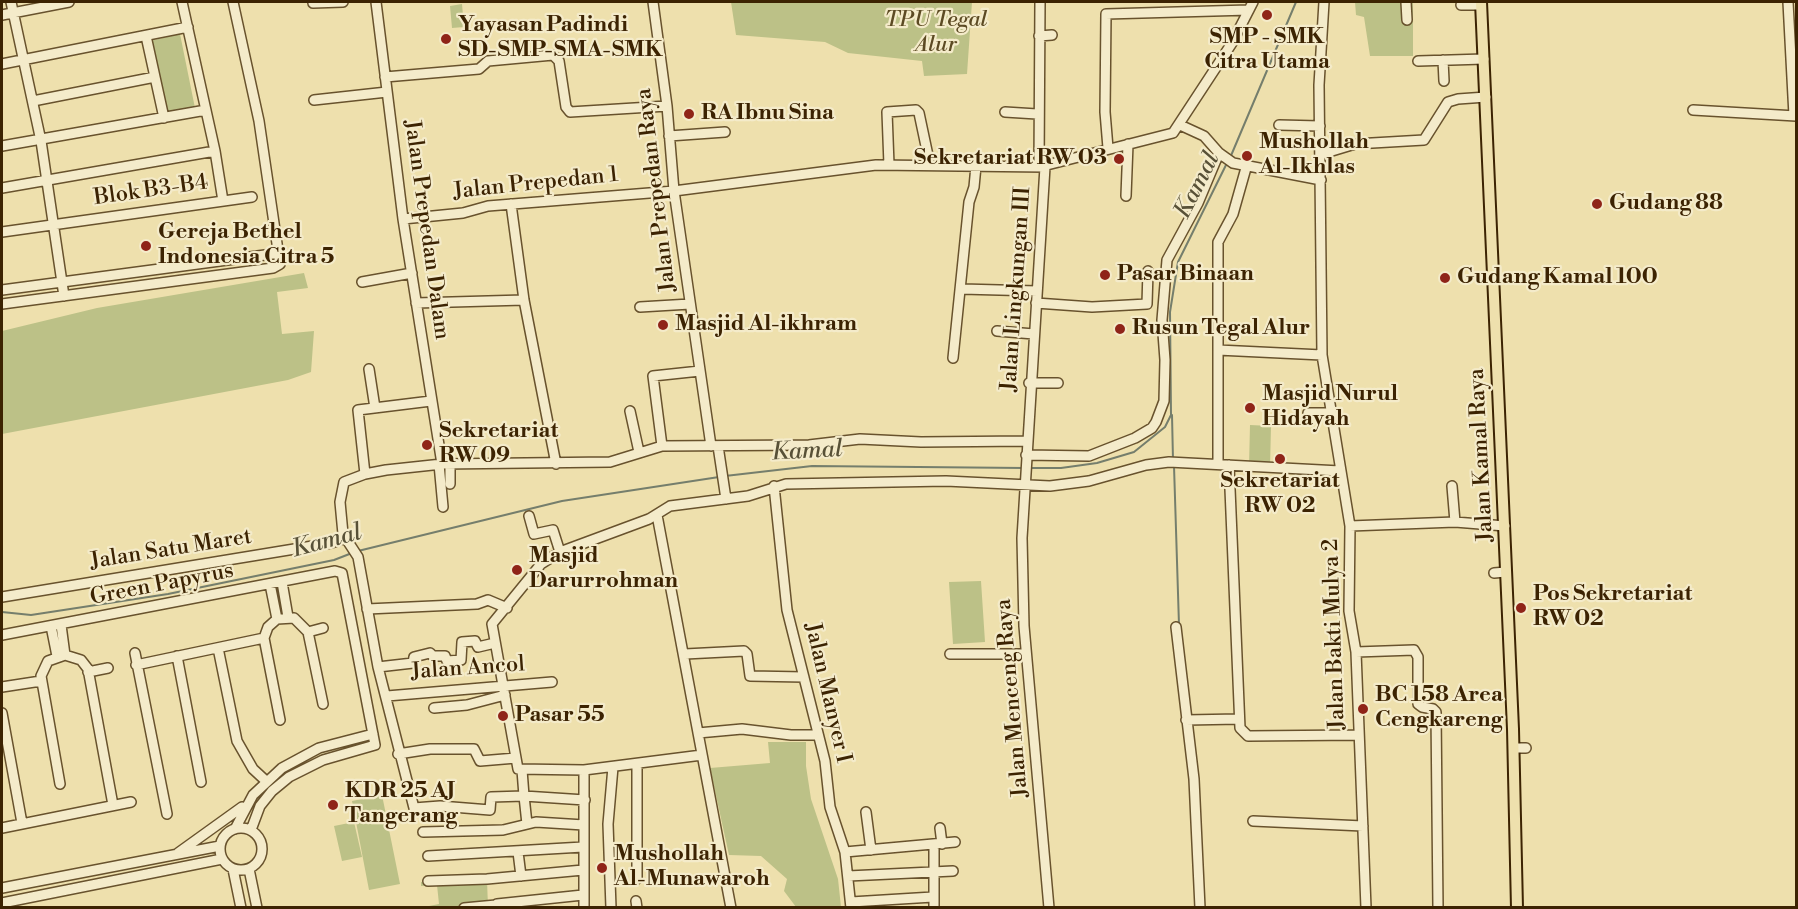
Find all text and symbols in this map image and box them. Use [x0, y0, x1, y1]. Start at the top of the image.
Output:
park label: TPU Tegal Alur [885, 8, 987, 60]
marker: SMP - SMK Citra Utama [1260, 8, 1274, 22]
place label: Yayasan Padindi SD-SMP-SMA-SMK [458, 13, 662, 64]
place label: SMP - SMK Citra Utama [1204, 25, 1330, 76]
marker: Yayasan Padindi SD-SMP-SMA-SMK [439, 32, 453, 46]
street label: Jalan Prepedan Raya [631, 87, 683, 293]
place label: RA Ibnu Sina [701, 101, 834, 127]
marker: RA Ibnu Sina [682, 107, 696, 121]
street label: Jalan Prepedan Dalam [398, 119, 454, 341]
place label: Mushollah Al-Ikhlas [1259, 130, 1369, 182]
place label: Sekretariat RW 03 [914, 146, 1107, 172]
water label: Kamal [1169, 148, 1227, 224]
marker: Mushollah Al-Ikhlas [1240, 149, 1254, 163]
marker: Sekretariat RW 03 [1112, 152, 1126, 166]
street label: Jalan Prepedan 1 [452, 162, 620, 206]
street label: Blok B3-B4 [92, 170, 210, 212]
street label: Jalan Lingkungan III [997, 186, 1037, 392]
place label: Gudang 88 [1609, 191, 1723, 217]
marker: Gudang 88 [1590, 197, 1604, 211]
place label: Gereja Bethel Indonesia Citra 5 [158, 220, 335, 272]
marker: Gereja Bethel Indonesia Citra 5 [139, 239, 153, 253]
place label: Pasar Binaan [1117, 262, 1254, 288]
place label: Gudang Kamal 100 [1457, 265, 1658, 291]
marker: Pasar Binaan [1098, 268, 1112, 282]
marker: Gudang Kamal 100 [1438, 271, 1452, 285]
place label: Masjid Al-ikhram [675, 312, 857, 338]
place label: Rusun Tegal Alur [1132, 316, 1310, 342]
marker: Masjid Al-ikhram [656, 318, 670, 332]
marker: Rusun Tegal Alur [1113, 322, 1127, 336]
street label: Jalan Kamal Raya [1464, 368, 1500, 542]
place label: Masjid Nurul Hidayah [1262, 382, 1398, 434]
marker: Masjid Nurul Hidayah [1243, 401, 1257, 415]
place label: Sekretariat RW 09 [439, 419, 558, 470]
water label: Kamal [771, 436, 843, 468]
marker: Sekretariat RW 09 [420, 438, 434, 452]
marker: Sekretariat RW 02 [1273, 452, 1287, 466]
place label: Sekretariat RW 02 [1220, 469, 1340, 520]
water label: Kamal [289, 519, 365, 565]
street label: Jalan Satu Maret [88, 524, 254, 576]
street label: Jalan Bakti Mulya 2 [1318, 538, 1352, 730]
place label: Masjid Darurrohman [529, 544, 678, 596]
street label: Green Papyrus [88, 558, 236, 612]
marker: Masjid Darurrohman [510, 563, 524, 577]
place label: Pos Sekretariat RW 02 [1533, 582, 1692, 634]
street label: Jalan Menceng Raya [991, 598, 1035, 798]
marker: Pos Sekretariat RW 02 [1514, 601, 1528, 615]
street label: Jalan Manyer I [798, 620, 856, 766]
street label: Jalan Ancol [410, 652, 526, 686]
place label: BC 158 Area Cengkareng [1375, 683, 1503, 734]
marker: BC 158 Area Cengkareng [1356, 702, 1370, 716]
place label: Pasar 55 [515, 703, 605, 729]
marker: Pasar 55 [496, 709, 510, 723]
place label: KDR 25 AJ Tangerang [345, 779, 458, 830]
marker: KDR 25 AJ Tangerang [326, 798, 340, 812]
place label: Mushollah Al-Munawaroh [614, 842, 770, 894]
marker: Mushollah Al-Munawaroh [595, 861, 609, 875]

